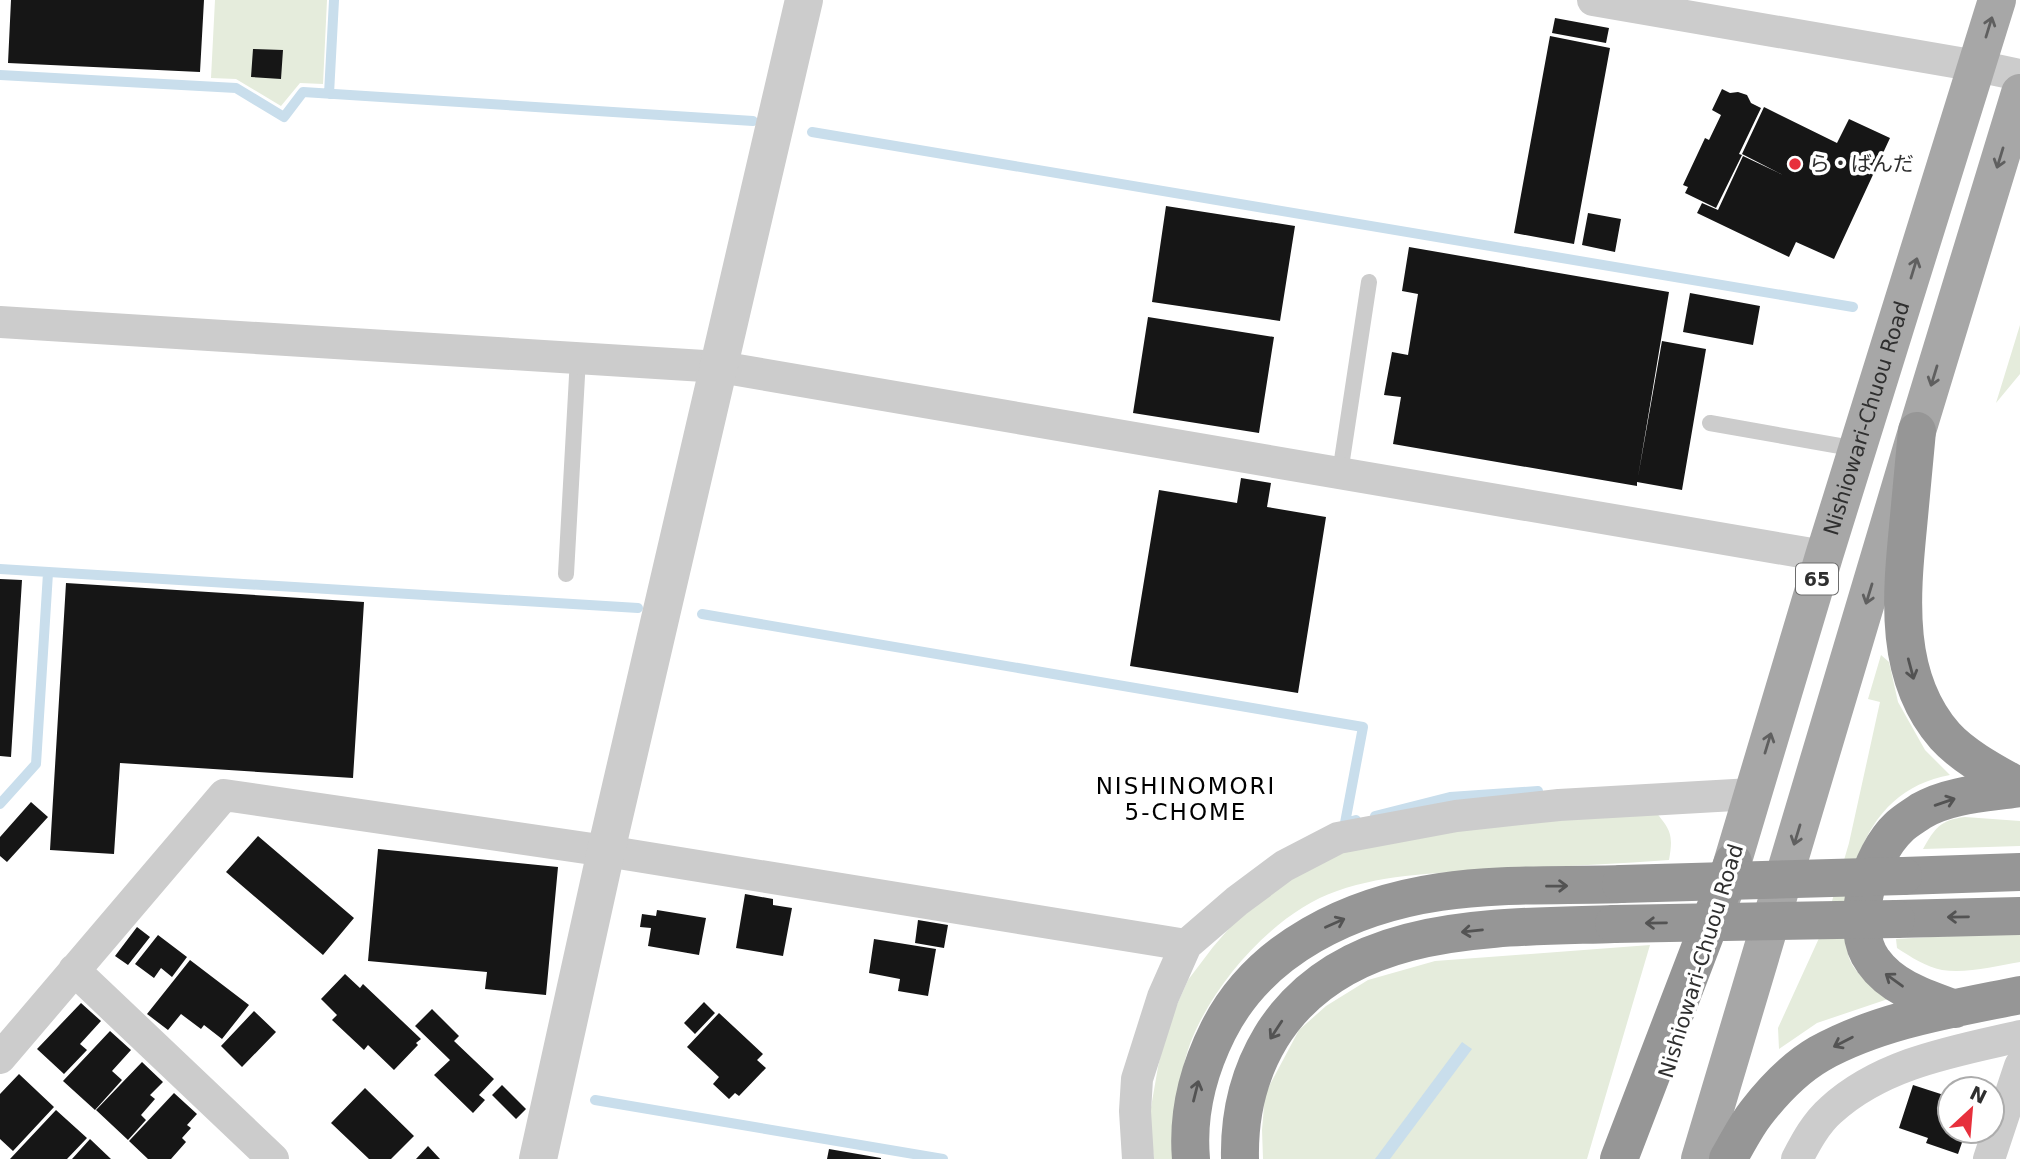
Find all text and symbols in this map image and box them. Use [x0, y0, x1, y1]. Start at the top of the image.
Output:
one-way arrow [1983, 17, 1996, 39]
one-way arrow [1993, 147, 2006, 169]
place label: ら・ばんだ [1809, 152, 1914, 176]
marker: ら・ばんだ [1787, 156, 1803, 172]
one-way arrow [1908, 257, 1921, 279]
street label: Nishiowari-Chuou Road [1819, 298, 1914, 538]
one-way arrow [1926, 365, 1939, 387]
road number: 65 [1796, 564, 1838, 594]
one-way arrow [1861, 583, 1874, 605]
one-way arrow [1906, 658, 1919, 680]
one-way arrow [1762, 732, 1775, 754]
district label: NISHINOMORI 5-CHOME [1096, 773, 1276, 825]
one-way arrow [1934, 795, 1956, 807]
one-way arrow [1789, 824, 1802, 846]
street label: Nishiowari-Chuou Road [1654, 841, 1748, 1081]
one-way arrow [1546, 879, 1569, 892]
one-way arrow [1947, 910, 1970, 924]
one-way arrow [1324, 916, 1345, 929]
one-way arrow [1645, 916, 1668, 930]
one-way arrow [1461, 925, 1484, 938]
one-way arrow [1885, 973, 1904, 987]
one-way arrow [1269, 1019, 1283, 1039]
one-way arrow [1833, 1036, 1854, 1050]
north arrow [1936, 1075, 2006, 1145]
one-way arrow [1190, 1081, 1203, 1103]
text: N [1966, 1081, 1990, 1108]

